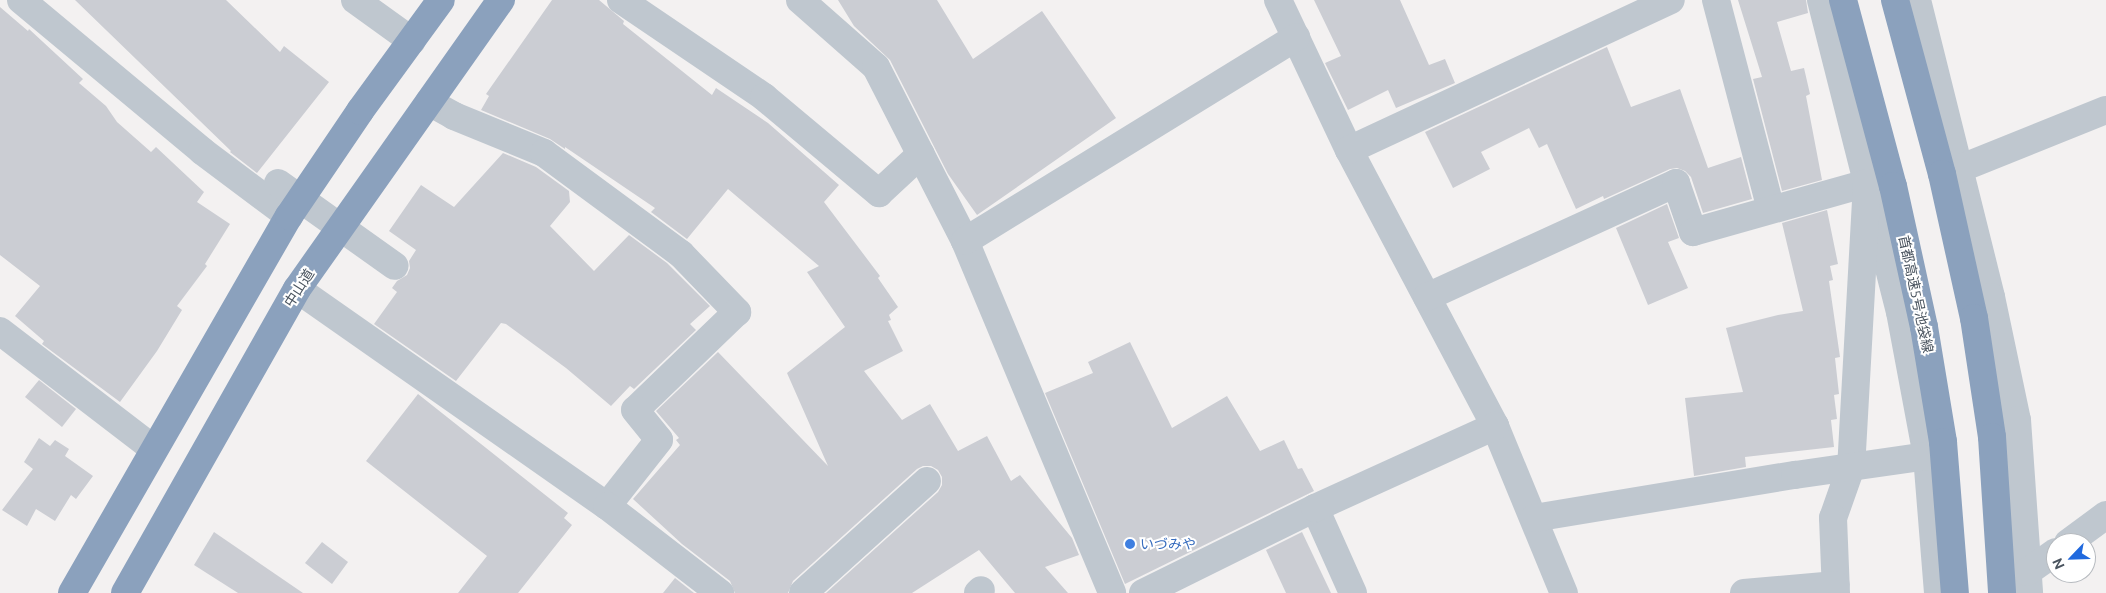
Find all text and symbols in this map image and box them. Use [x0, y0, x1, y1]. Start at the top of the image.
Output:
street label: 首都高速5号池袋線 [1895, 234, 1937, 354]
street label: 中山道 [281, 266, 317, 310]
north arrow [2046, 533, 2096, 583]
place label: いづみや [1140, 536, 1196, 552]
marker: いづみや [1124, 538, 1136, 550]
text: N [2049, 556, 2068, 572]

